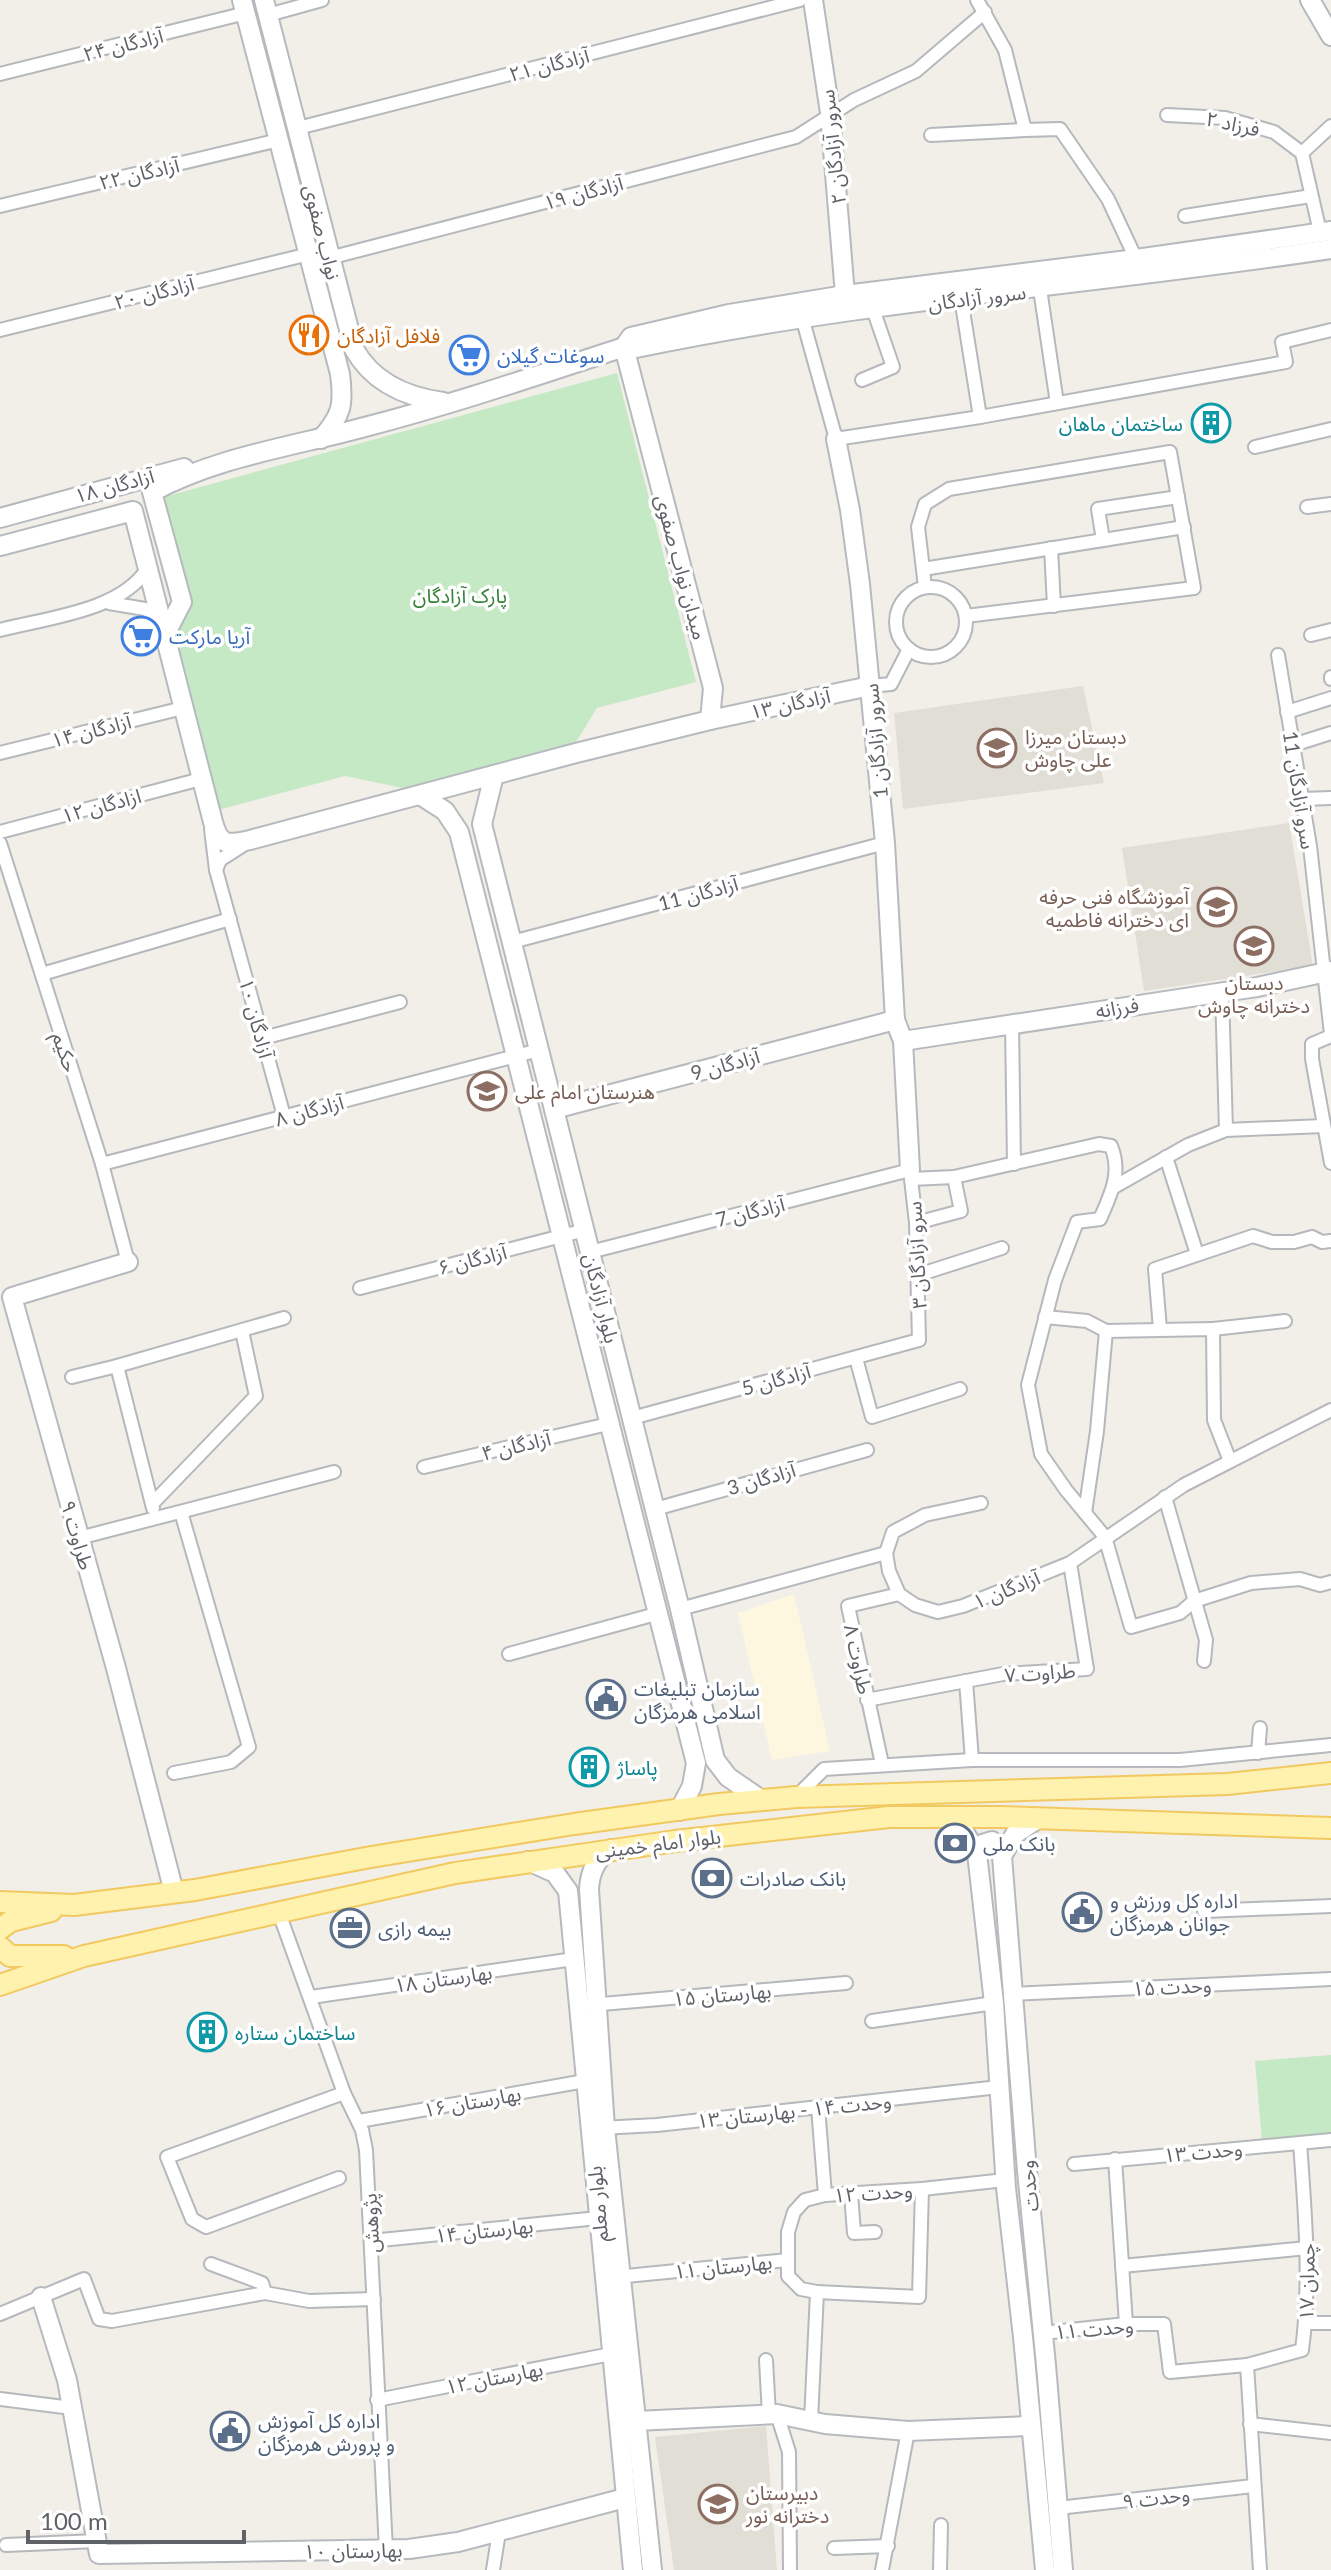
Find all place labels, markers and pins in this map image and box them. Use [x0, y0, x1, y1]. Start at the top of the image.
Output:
restaurant icon: فلافل آزادگان [288, 314, 330, 356]
place label: فلافل آزادگان [337, 323, 440, 348]
supermarket icon: سوغات گیلان [448, 334, 490, 376]
place label: سوغات گیلان [497, 343, 604, 368]
building icon: ساختمان ماهان [1190, 402, 1232, 444]
place label: ساختمان ماهان [1059, 411, 1183, 436]
supermarket icon: آریا مارکت [120, 615, 162, 657]
place label: آریا مارکت [169, 624, 251, 649]
place label: دبستان میرزا علی چاوش [1025, 724, 1127, 773]
school or university icon: دبستان میرزا علی چاوش [976, 727, 1018, 769]
place label: آموزشگاه فنی حرفه ای دخترانه فاطمیه [1039, 884, 1190, 932]
school or university icon: آموزشگاه فنی حرفه ای دخترانه فاطمیه [1196, 886, 1238, 928]
school or university icon: دبستان دخترانه چاوش [1233, 925, 1275, 967]
place label: دبستان دخترانه چاوش [1198, 970, 1310, 1019]
school or university icon: هنرستان امام علی [466, 1070, 508, 1112]
place label: هنرستان امام علی [515, 1079, 655, 1107]
place label: سازمان تبلیغات اسلامی هرمزگان [634, 1676, 761, 1724]
public building icon: سازمان تبلیغات اسلامی هرمزگان [585, 1678, 627, 1720]
building icon: پاساژ [568, 1746, 610, 1788]
place label: پاساژ [616, 1755, 658, 1781]
bank icon: بانک ملی [934, 1822, 976, 1864]
place label: بانک ملی [983, 1831, 1055, 1856]
bank icon: بانک صادرات [691, 1857, 733, 1899]
place label: بانک صادرات [740, 1866, 846, 1891]
place label: اداره کل ورزش و جوانان هرمزگان [1110, 1888, 1238, 1936]
public building icon: اداره کل ورزش و جوانان هرمزگان [1061, 1891, 1103, 1933]
office icon: بیمه رازی [329, 1907, 371, 1949]
place label: بیمه رازی [378, 1916, 451, 1941]
building icon: ساختمان ستاره [186, 2011, 228, 2053]
place label: ساختمان ستاره [235, 2020, 356, 2045]
place label: اداره کل آموزش و پرورش هرمزگان [258, 2408, 395, 2457]
public building icon: اداره کل آموزش و پرورش هرمزگان [209, 2410, 251, 2452]
place label: دبیرستان دخترانه نور [745, 2480, 829, 2528]
school or university icon: دبیرستان دخترانه نور [697, 2483, 739, 2525]

